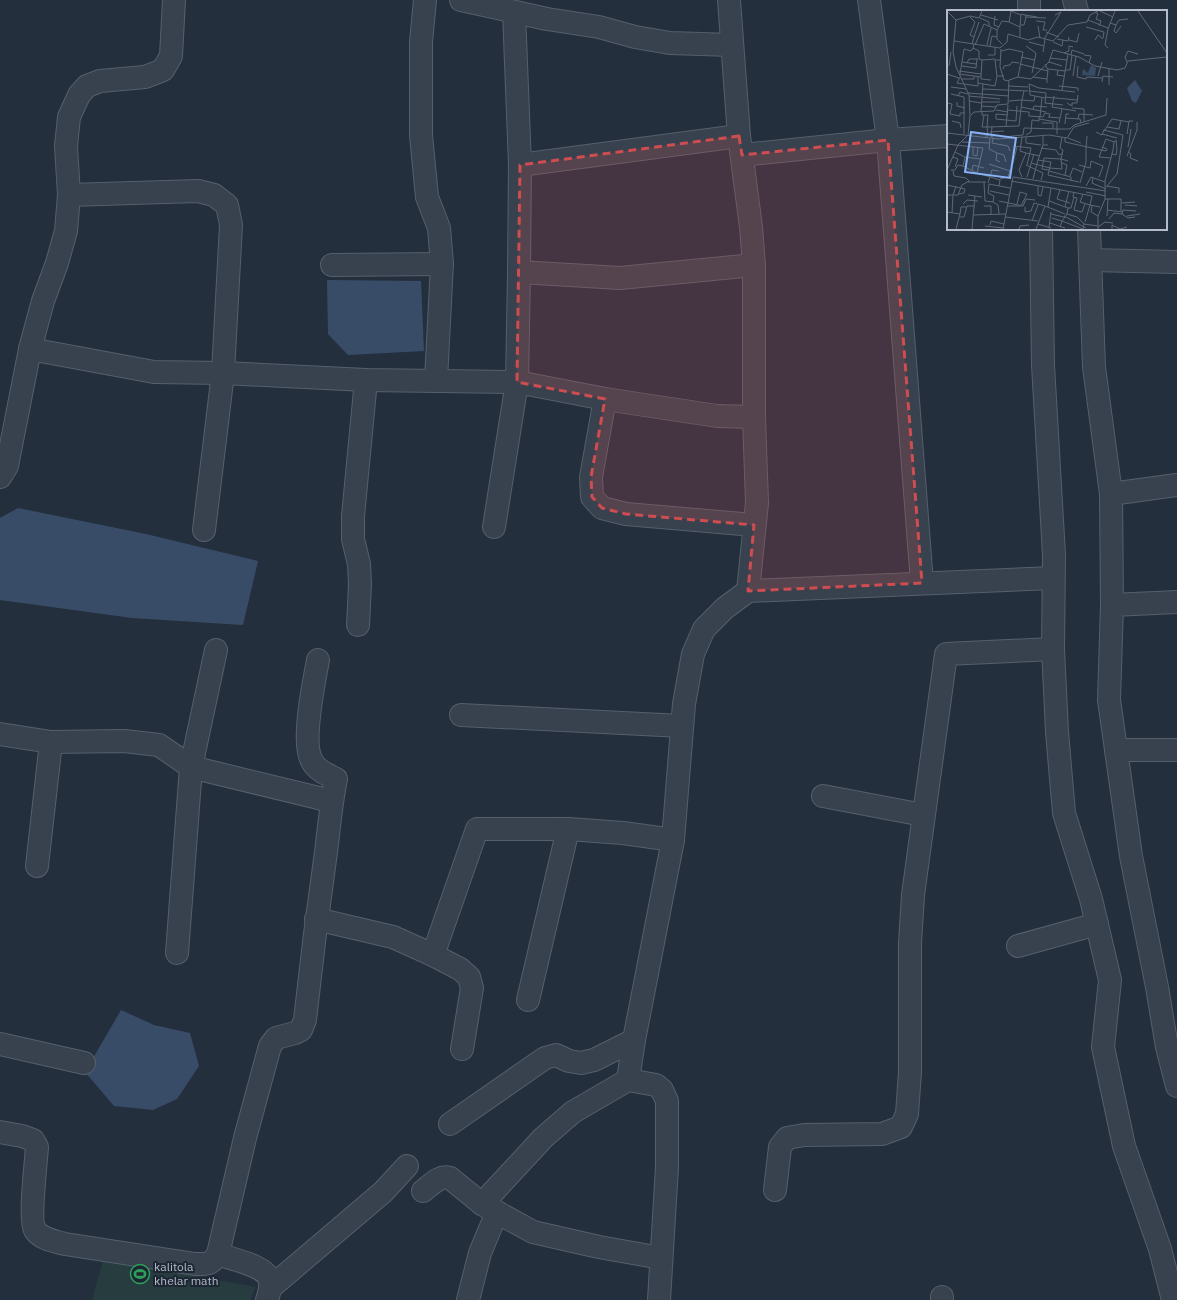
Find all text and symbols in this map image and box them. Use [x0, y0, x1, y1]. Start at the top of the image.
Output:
inset map [947, 10, 1167, 230]
place label: kalitola khelar math [154, 1259, 219, 1288]
sports icon: kalitola khelar math [129, 1263, 151, 1285]

